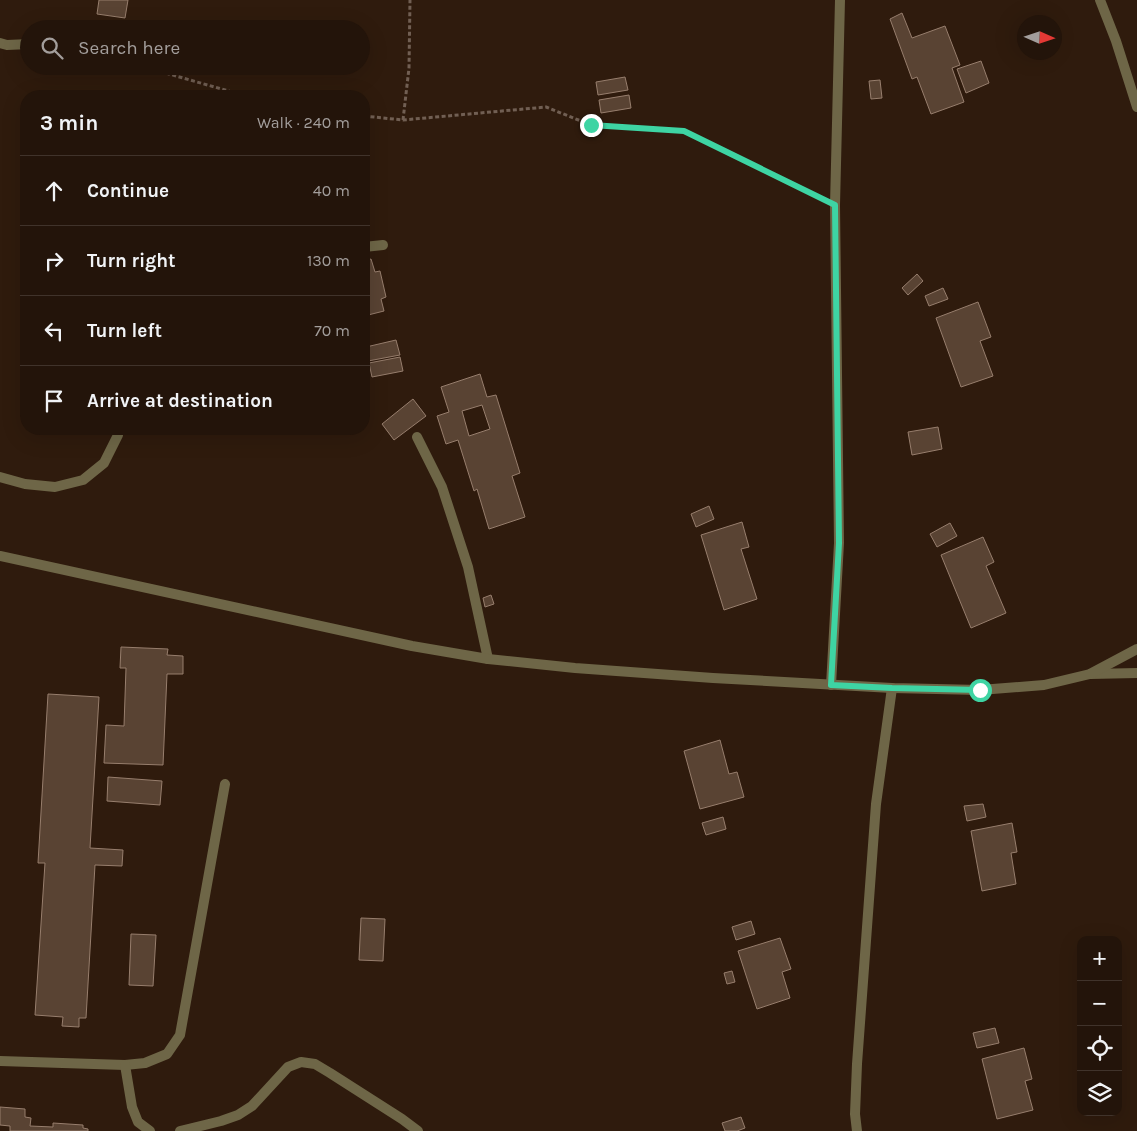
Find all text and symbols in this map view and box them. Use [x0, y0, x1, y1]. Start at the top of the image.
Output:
north arrow [1017, 15, 1062, 60]
search box [20, 20, 370, 75]
icon: search [38, 34, 66, 62]
text: Search here [78, 37, 180, 59]
text: 3 min [40, 111, 98, 135]
text: Walk · 240 m [257, 113, 350, 132]
route end [580, 114, 603, 137]
icon: ahead [40, 177, 68, 205]
text: Continue [87, 180, 169, 202]
text: 40 m [313, 181, 350, 200]
icon: right [40, 247, 68, 275]
text: Turn right [87, 250, 176, 272]
text: 130 m [307, 251, 350, 270]
icon: left [40, 317, 68, 345]
text: Turn left [87, 320, 162, 342]
text: 70 m [314, 321, 350, 340]
icon: arrive [40, 387, 68, 415]
text: Arrive at destination [87, 390, 273, 412]
route start [969, 679, 992, 702]
map controls [1077, 936, 1122, 1116]
button: + [1077, 936, 1122, 981]
button: − [1077, 981, 1122, 1026]
button: locate [1077, 1026, 1122, 1071]
button: layers [1077, 1071, 1122, 1116]

